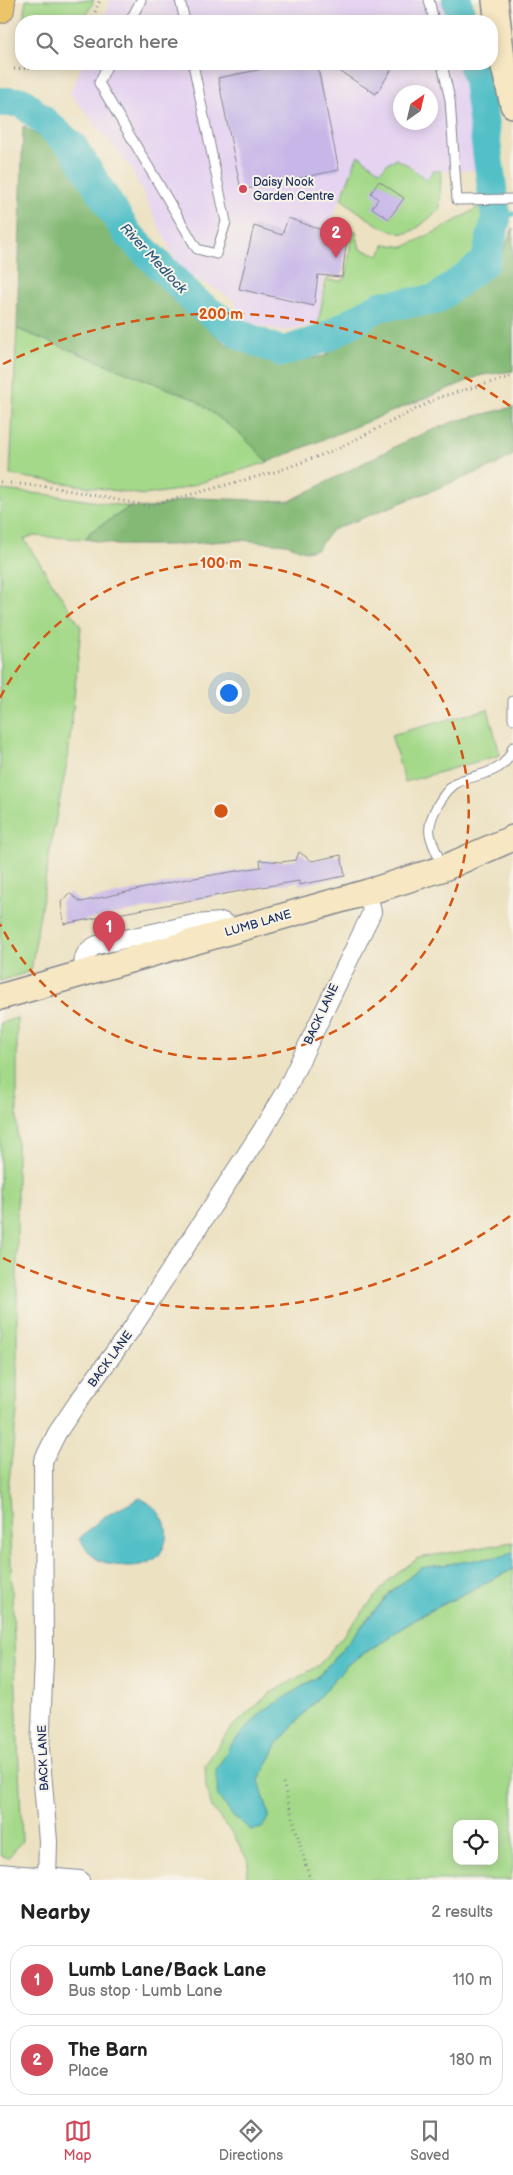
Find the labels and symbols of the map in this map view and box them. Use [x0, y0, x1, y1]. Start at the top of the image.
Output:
north arrow [393, 85, 438, 130]
place label: Daisy Nook Garden Centre [253, 175, 334, 204]
marker: Daisy Nook Garden Centre [237, 183, 249, 195]
pin: 2 [320, 217, 352, 258]
water label: River Medlock [117, 220, 191, 298]
text: 200 m [199, 305, 243, 324]
text: 100 m [200, 554, 242, 573]
your location [216, 680, 242, 706]
centre of rings [212, 802, 230, 820]
street label: LUMB LANE [223, 907, 293, 940]
pin: 1 [93, 911, 125, 952]
street label: BACK LANE [301, 981, 342, 1047]
street label: BACK LANE [85, 1328, 136, 1390]
street label: BACK LANE [35, 1725, 52, 1791]

